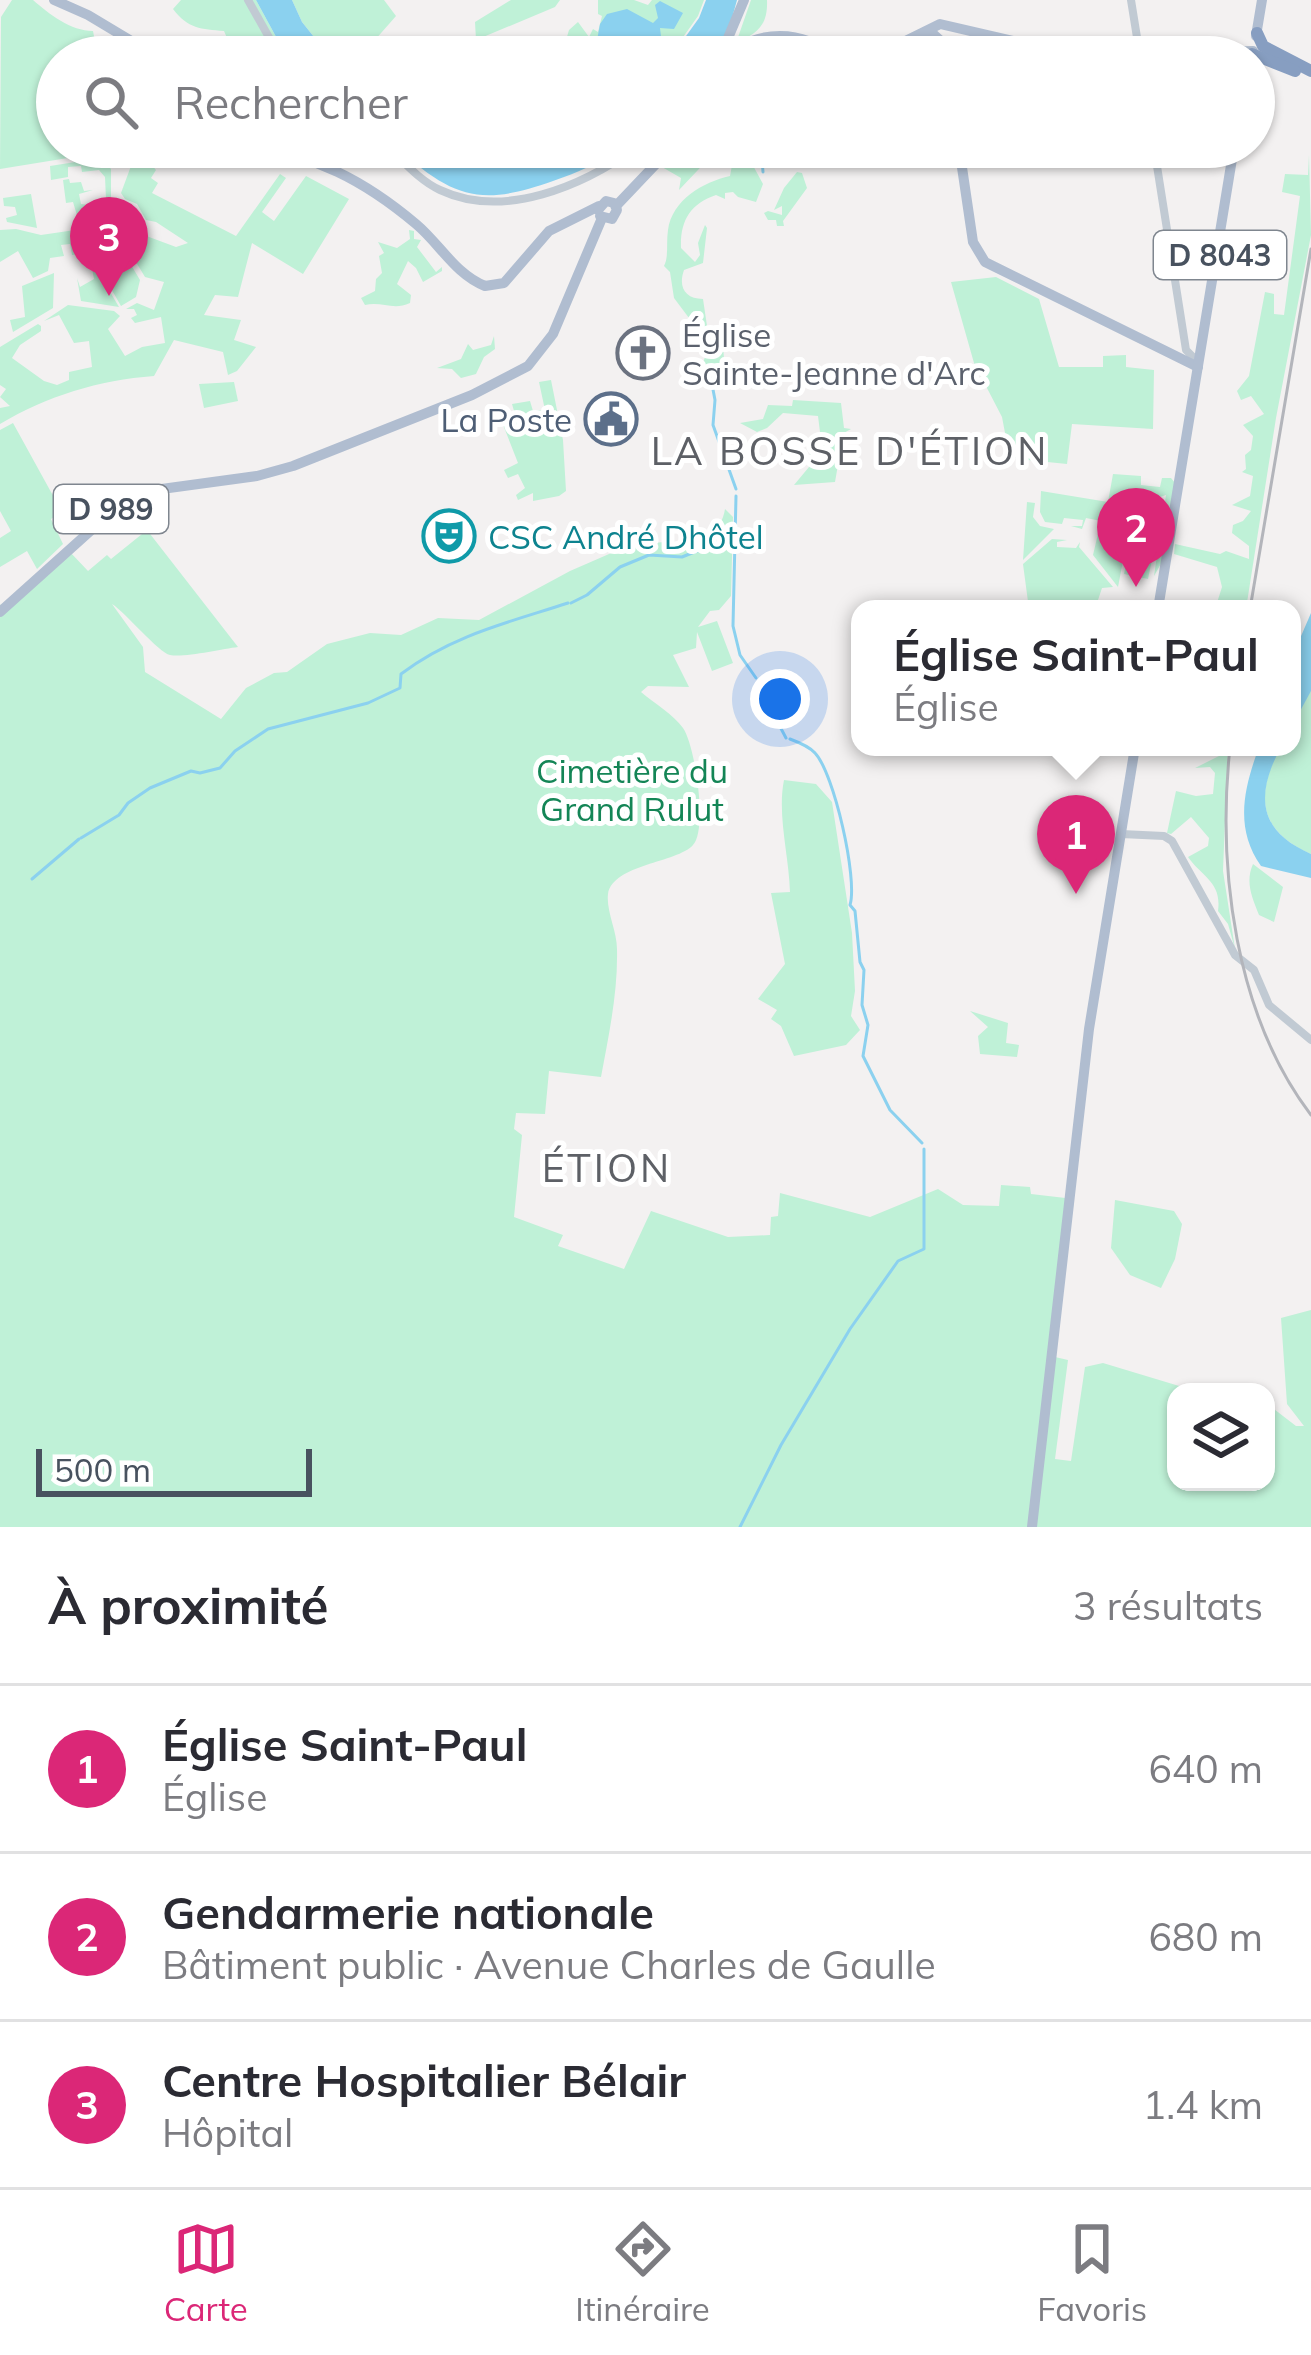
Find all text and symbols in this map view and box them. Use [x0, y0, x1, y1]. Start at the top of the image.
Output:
search box [36, 36, 1275, 168]
icon: search [78, 69, 144, 135]
text: Rechercher [174, 74, 408, 130]
pin: 3 [70, 197, 148, 296]
road number: D 8043 [1154, 231, 1286, 279]
place label: Église Sainte-Jeanne d'Arc [682, 314, 986, 393]
church icon: Église Sainte-Jeanne d'Arc [615, 325, 671, 381]
public building icon: La Poste [583, 391, 639, 447]
place label: La Poste [440, 399, 572, 440]
district label: LA BOSSE D'ÉTION [651, 426, 1049, 475]
road number: D 989 [54, 485, 168, 533]
pin: 2 [1097, 488, 1175, 587]
theatre icon: CSC André Dhôtel [421, 508, 477, 564]
place label: CSC André Dhôtel [488, 516, 764, 557]
popup [851, 600, 1301, 756]
text: Église Saint-Paul [893, 626, 1259, 682]
your location [750, 669, 810, 729]
text: Église [893, 682, 999, 731]
park label: Cimetière du Grand Rulut [536, 750, 728, 829]
pin: 1 [1037, 795, 1115, 894]
district label: ÉTION [542, 1143, 672, 1192]
map controls [1167, 1383, 1275, 1491]
button: layers [1167, 1383, 1275, 1491]
scale bar [36, 1443, 312, 1496]
text: 500 m [54, 1449, 151, 1490]
text: À proximité [48, 1573, 329, 1637]
text: 3 résultats [1073, 1581, 1263, 1630]
text: Église Saint-Paul [162, 1716, 527, 1772]
text: 1 [75, 1744, 99, 1793]
text: 640 m [1148, 1744, 1263, 1793]
text: Église [162, 1772, 267, 1821]
text: Gendarmerie nationale [162, 1884, 654, 1940]
text: 2 [75, 1912, 99, 1961]
text: 680 m [1148, 1912, 1263, 1961]
text: Bâtiment public · Avenue Charles de Gaulle [162, 1940, 936, 1989]
text: Centre Hospitalier Bélair [162, 2052, 686, 2108]
text: 3 [75, 2080, 99, 2129]
text: 1.4 km [1143, 2080, 1263, 2129]
text: Hôpital [162, 2108, 293, 2157]
tab: Carte [164, 2216, 248, 2329]
tab: Itinéraire [575, 2216, 710, 2329]
tab: Favoris [1037, 2216, 1147, 2329]

